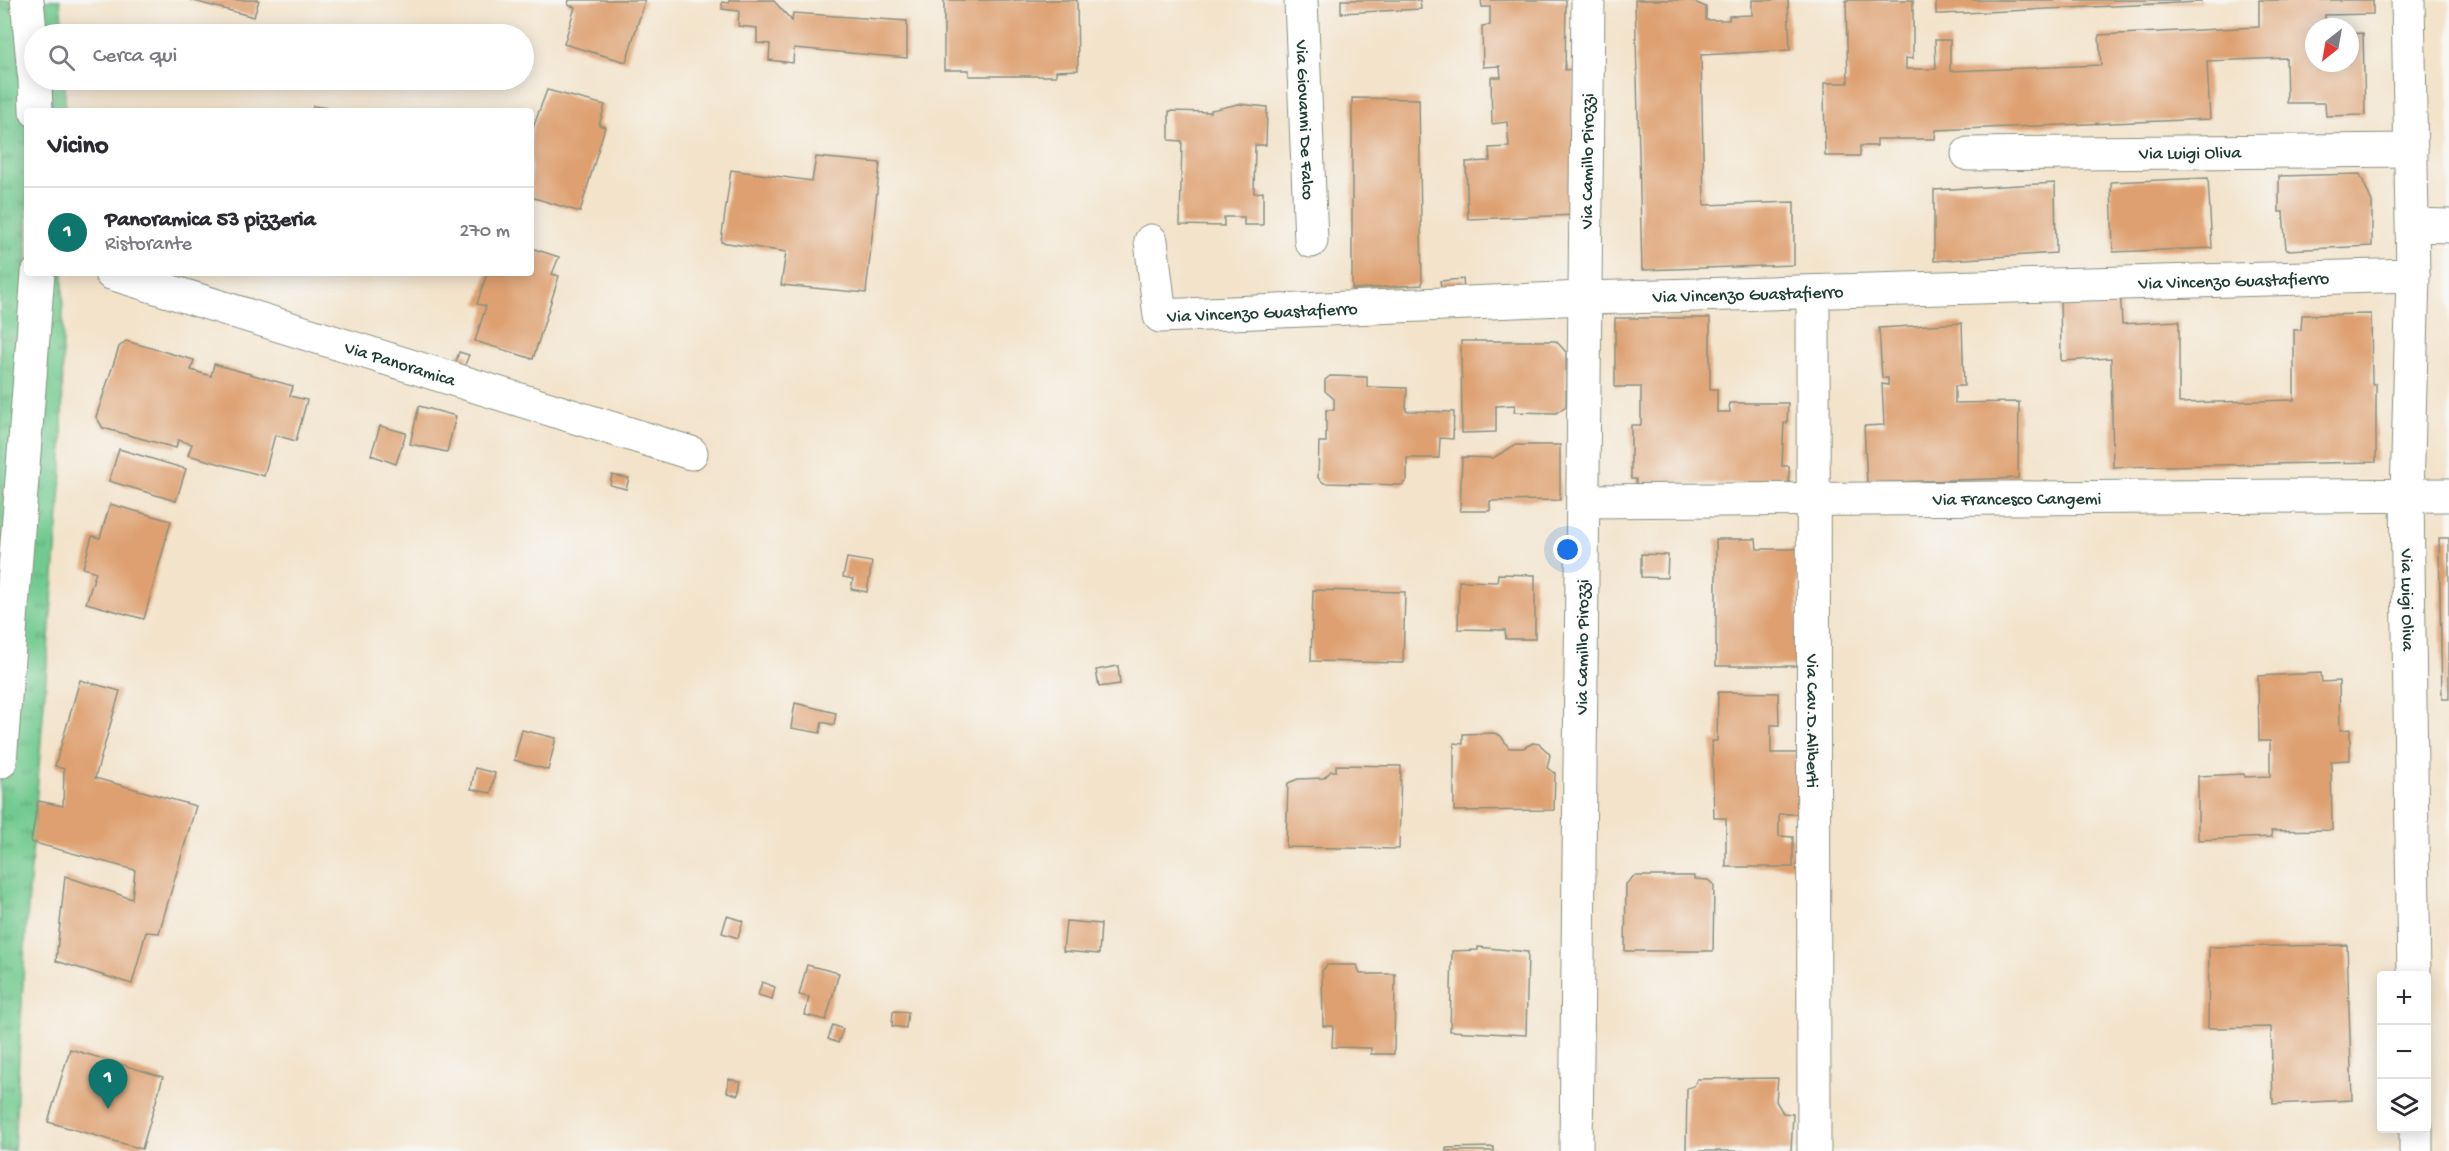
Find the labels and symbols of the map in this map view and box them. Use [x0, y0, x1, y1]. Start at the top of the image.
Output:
north arrow [2305, 18, 2359, 72]
street label: Via Giovanni De Falco [1290, 39, 1317, 200]
street label: Via Camillo Pirozzi [1578, 93, 1600, 230]
street label: Via Luigi Oliva [2138, 144, 2242, 165]
street label: Via Vincenzo Guastafierro [2137, 269, 2330, 296]
street label: Via Vincenzo Guastafierro [1651, 283, 1844, 309]
street label: Via Vincenzo Guastafierro [1166, 300, 1358, 329]
street label: Via Panoramica [341, 338, 459, 393]
street label: Via Francesco Cangemi [1932, 489, 2102, 512]
your location [1553, 535, 1582, 564]
street label: Via Luigi Oliva [2395, 548, 2417, 652]
street label: Via Camillo Pirozzi [1573, 579, 1595, 716]
street label: Via Cav.D.Aliberti [1800, 653, 1822, 788]
pin: 1 [88, 1060, 128, 1109]

